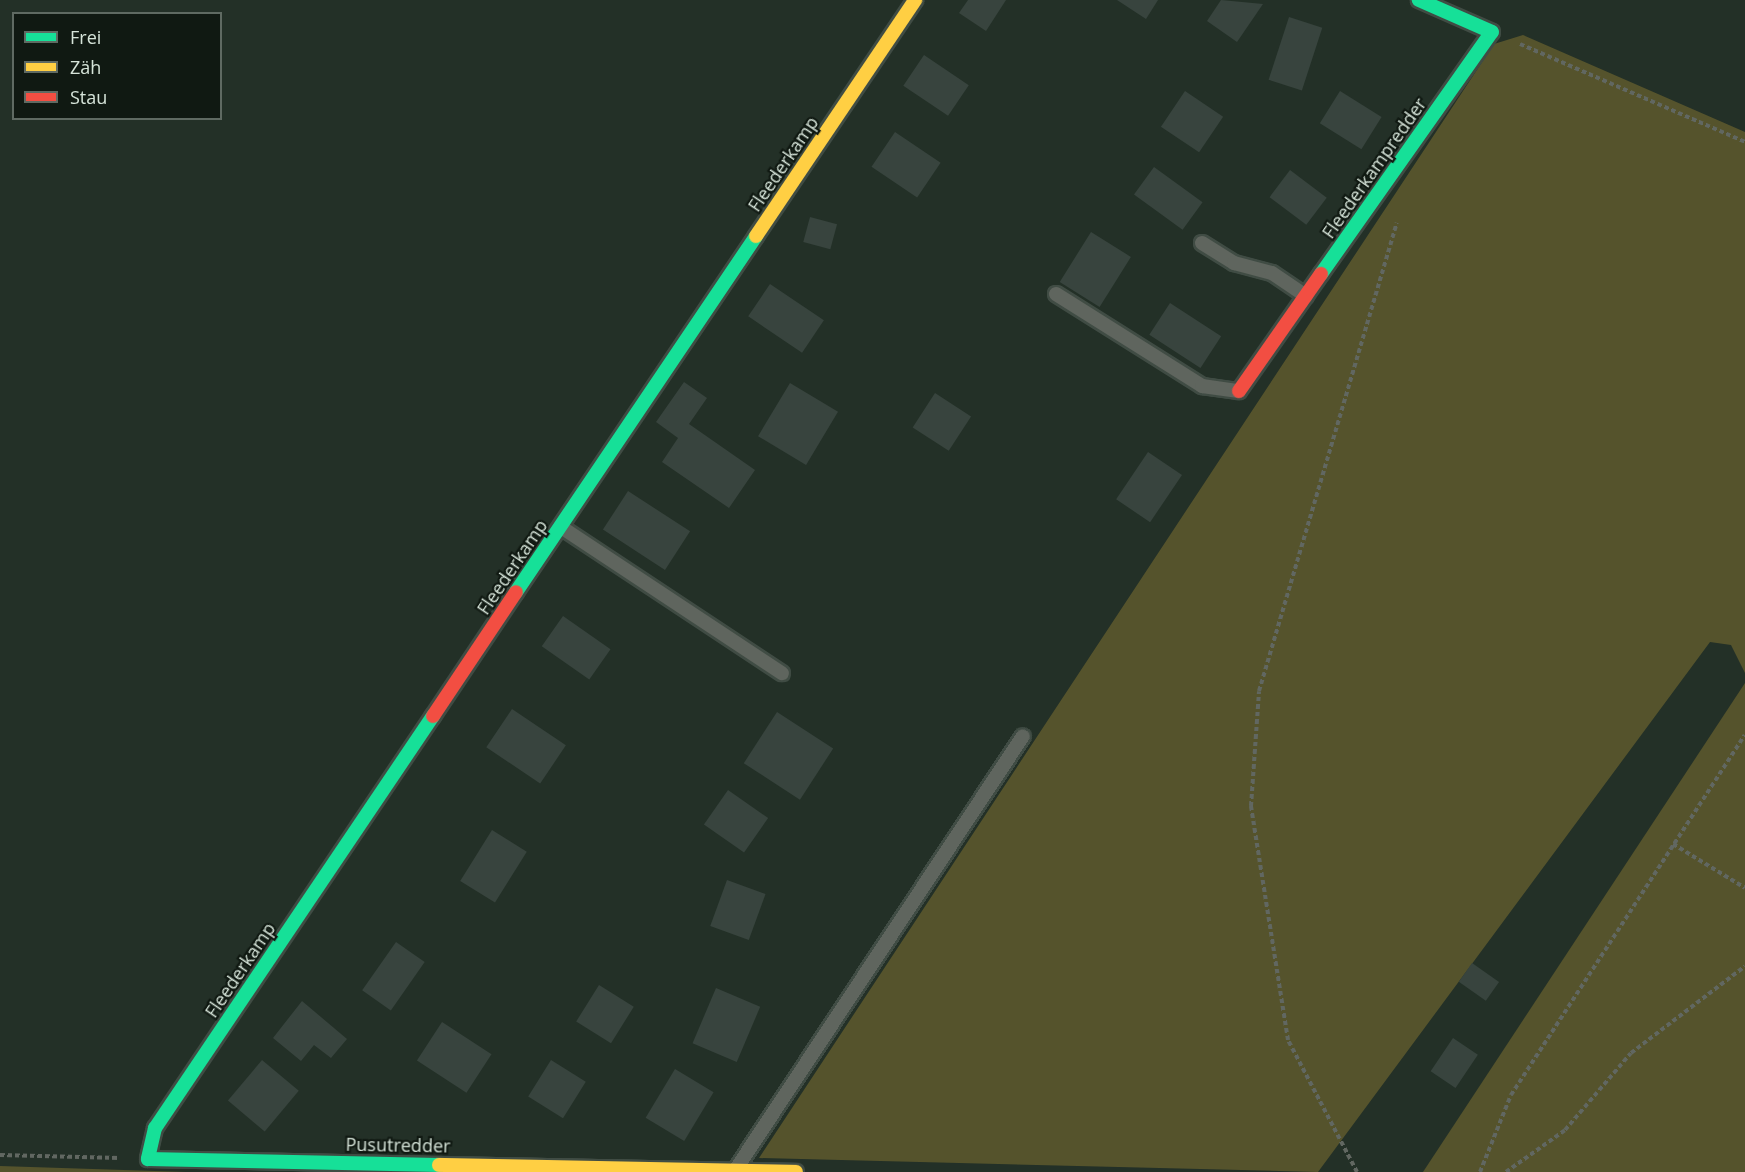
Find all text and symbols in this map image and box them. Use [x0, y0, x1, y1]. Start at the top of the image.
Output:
legend [12, 12, 222, 120]
text: Frei [70, 25, 101, 49]
text: Zäh [70, 55, 101, 79]
text: Stau [70, 85, 107, 109]
street label: Fleederkampredder [1317, 94, 1431, 242]
street label: Fleederkamp [743, 113, 823, 215]
street label: Fleederkamp [472, 516, 552, 618]
street label: Fleederkamp [200, 919, 280, 1021]
street label: Pusutredder [345, 1133, 451, 1157]

